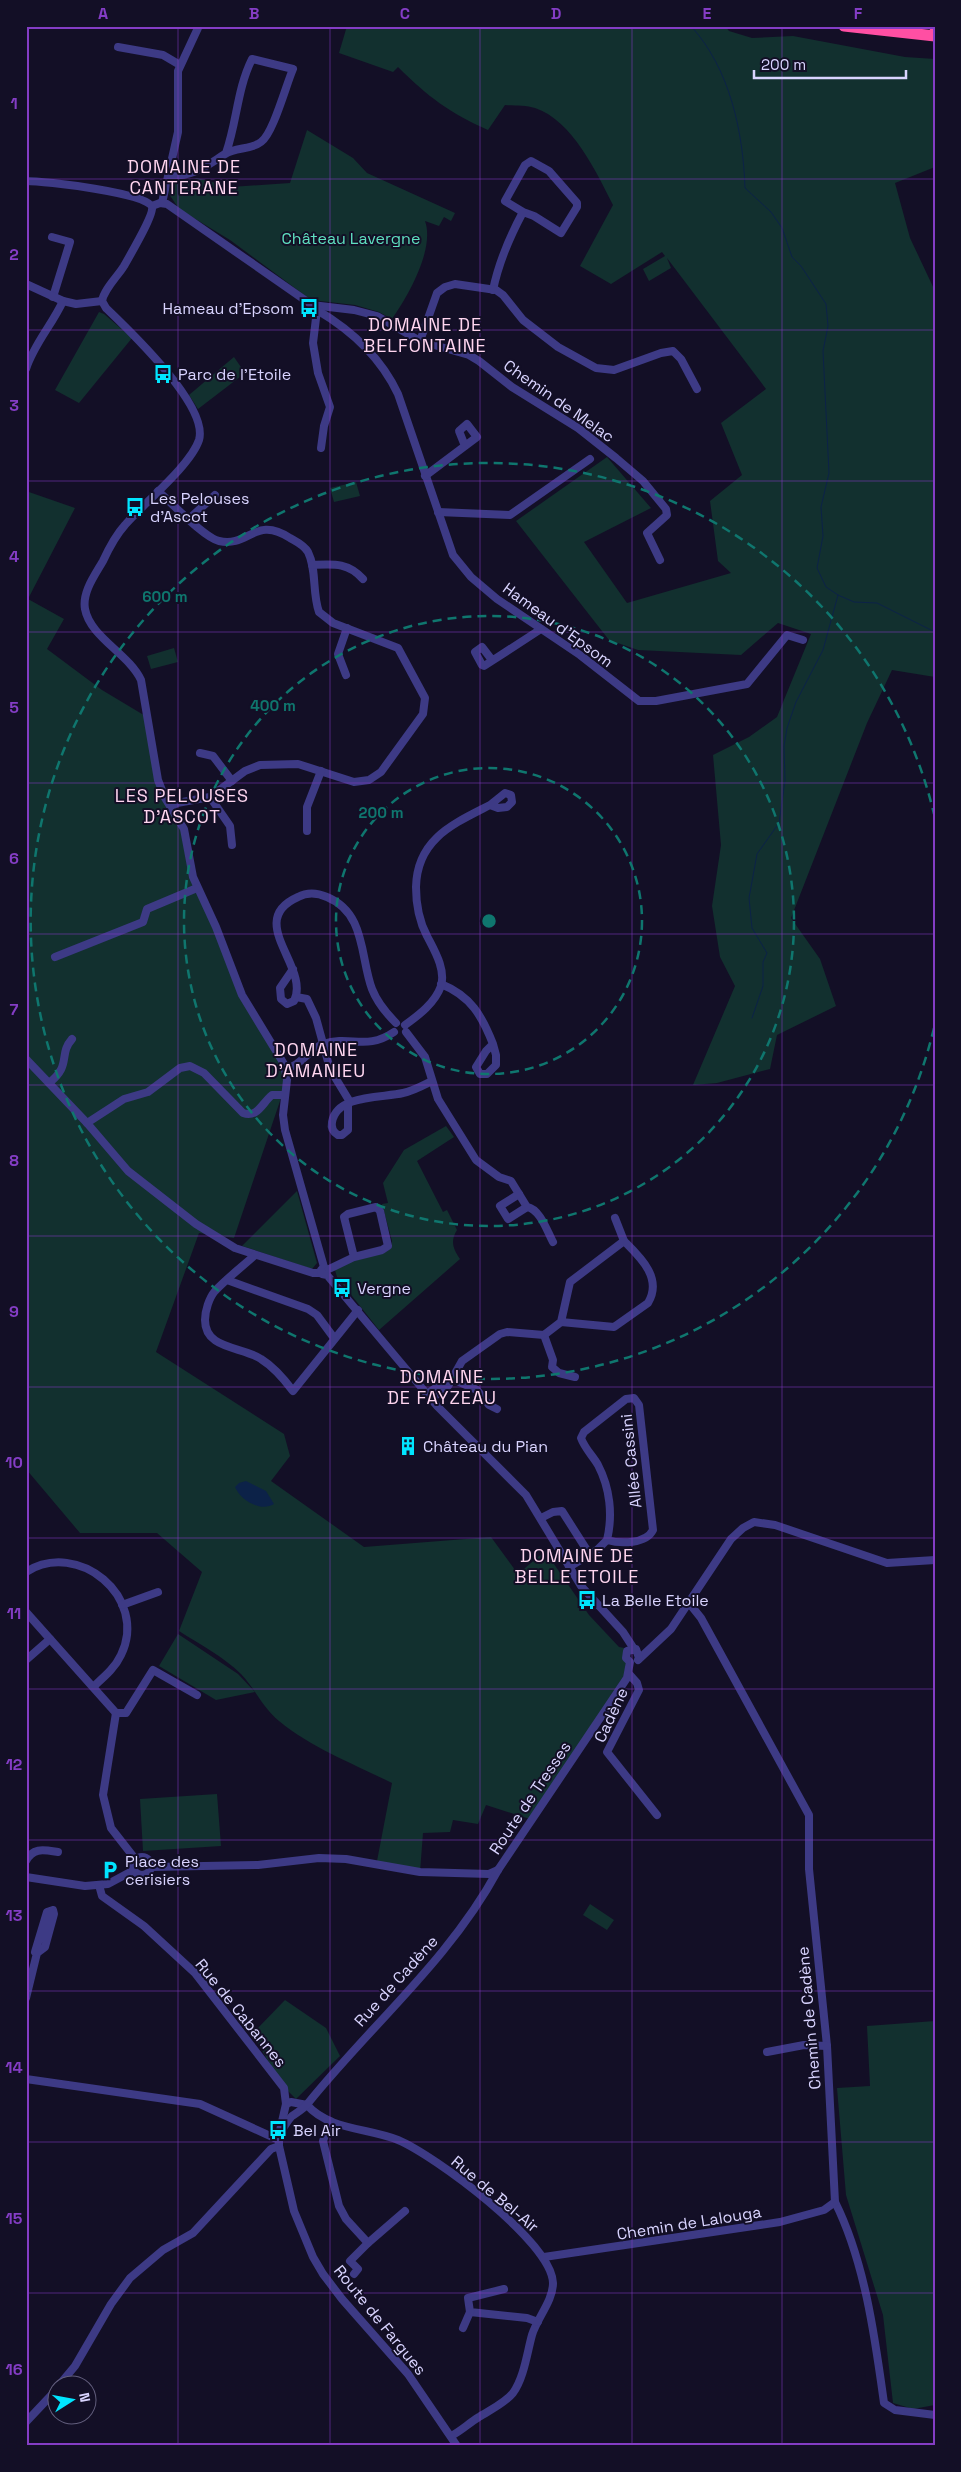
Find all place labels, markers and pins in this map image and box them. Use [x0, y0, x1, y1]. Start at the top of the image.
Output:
bus stop icon: Hameau d'Epsom [298, 297, 320, 319]
place label: Hameau d'Epsom [162, 298, 294, 319]
bus stop icon: Parc de l'Etoile [152, 363, 174, 385]
place label: Parc de l'Etoile [178, 364, 291, 385]
place label: Les Pelouses d'Ascot [150, 488, 249, 527]
bus stop icon: Les Pelouses d'Ascot [124, 496, 146, 518]
centre of rings [480, 912, 498, 930]
bus stop icon: Vergne [331, 1277, 353, 1299]
place label: Vergne [357, 1278, 411, 1299]
building icon: Château du Pian [397, 1435, 419, 1457]
place label: Château du Pian [423, 1436, 548, 1457]
bus stop icon: La Belle Etoile [576, 1589, 598, 1611]
place label: La Belle Etoile [602, 1590, 709, 1611]
place label: Place des cerisiers [125, 1851, 199, 1890]
parking icon: Place des cerisiers [99, 1859, 121, 1881]
bus stop icon: Bel Air [267, 2119, 289, 2141]
place label: Bel Air [293, 2120, 341, 2141]

